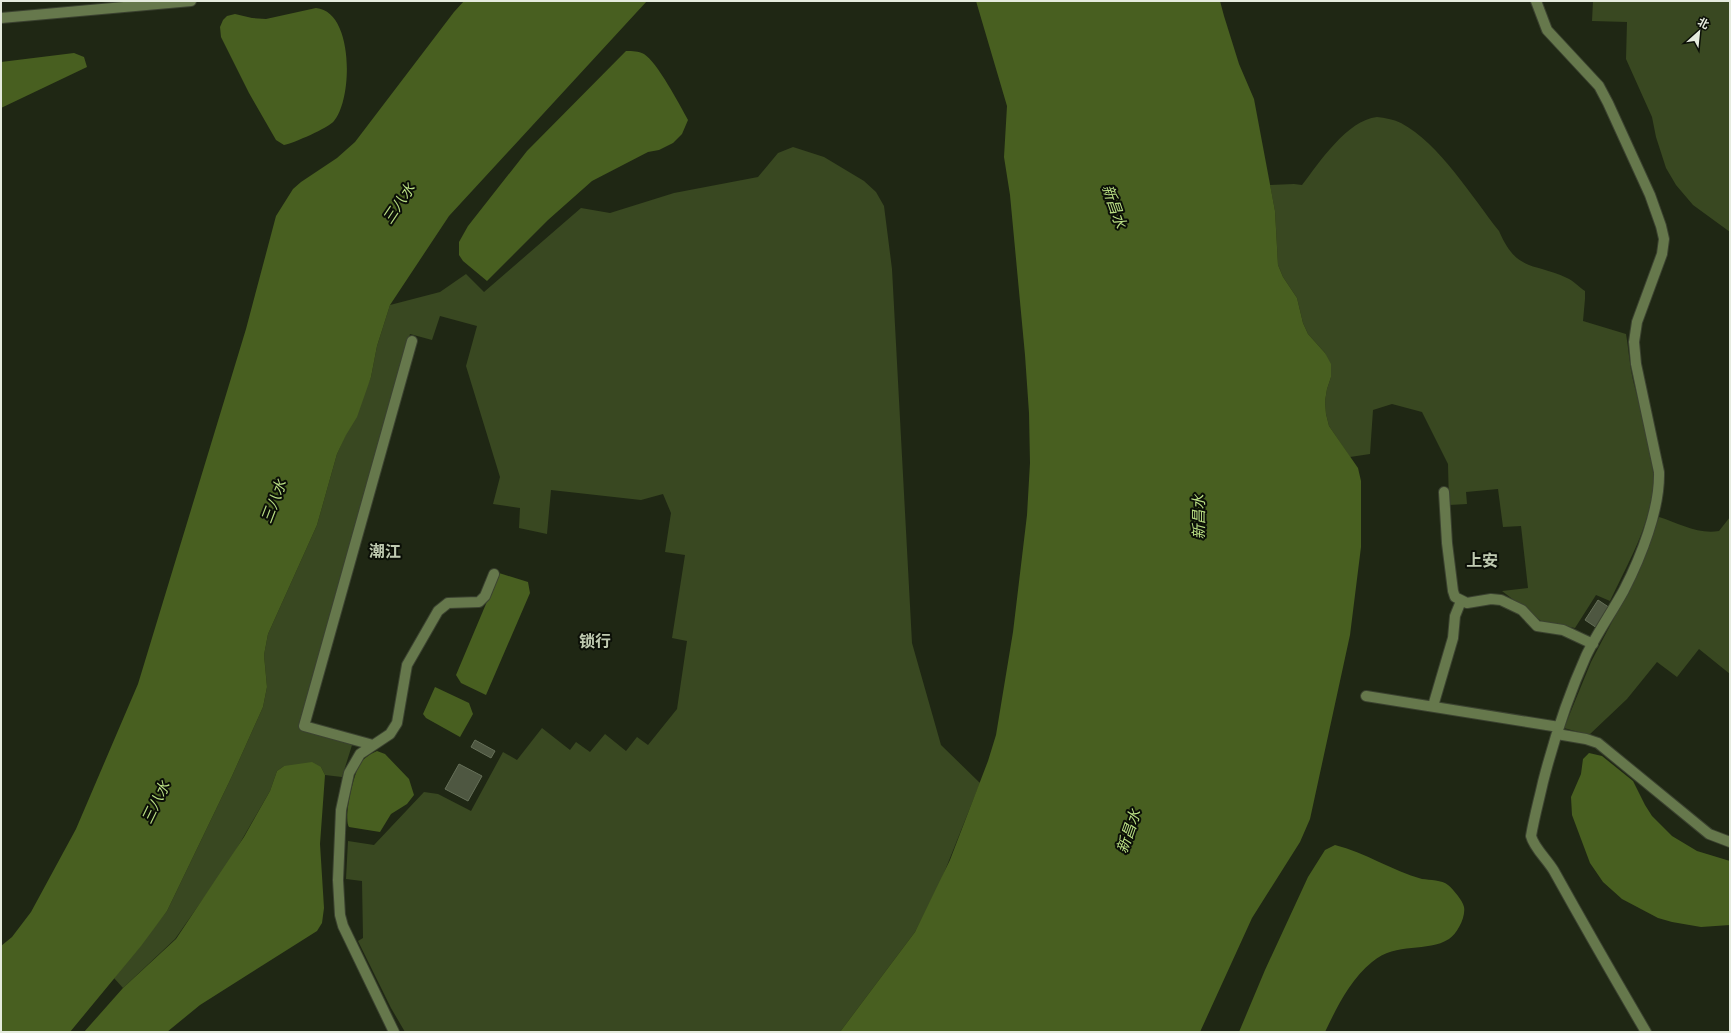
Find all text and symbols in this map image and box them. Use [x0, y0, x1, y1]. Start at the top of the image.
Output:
north arrow [1679, 12, 1719, 52]
text: 北 [1695, 13, 1712, 32]
water label: 三八水 [377, 178, 419, 227]
water label: 新昌水 [1098, 181, 1132, 231]
water label: 三八水 [256, 475, 291, 526]
water label: 新昌水 [1188, 494, 1208, 540]
district label: 潮江 [369, 540, 401, 562]
district label: 上安 [1466, 549, 1498, 571]
district label: 锁行 [579, 630, 611, 652]
water label: 三八水 [136, 777, 174, 827]
water label: 新昌水 [1111, 806, 1145, 856]

